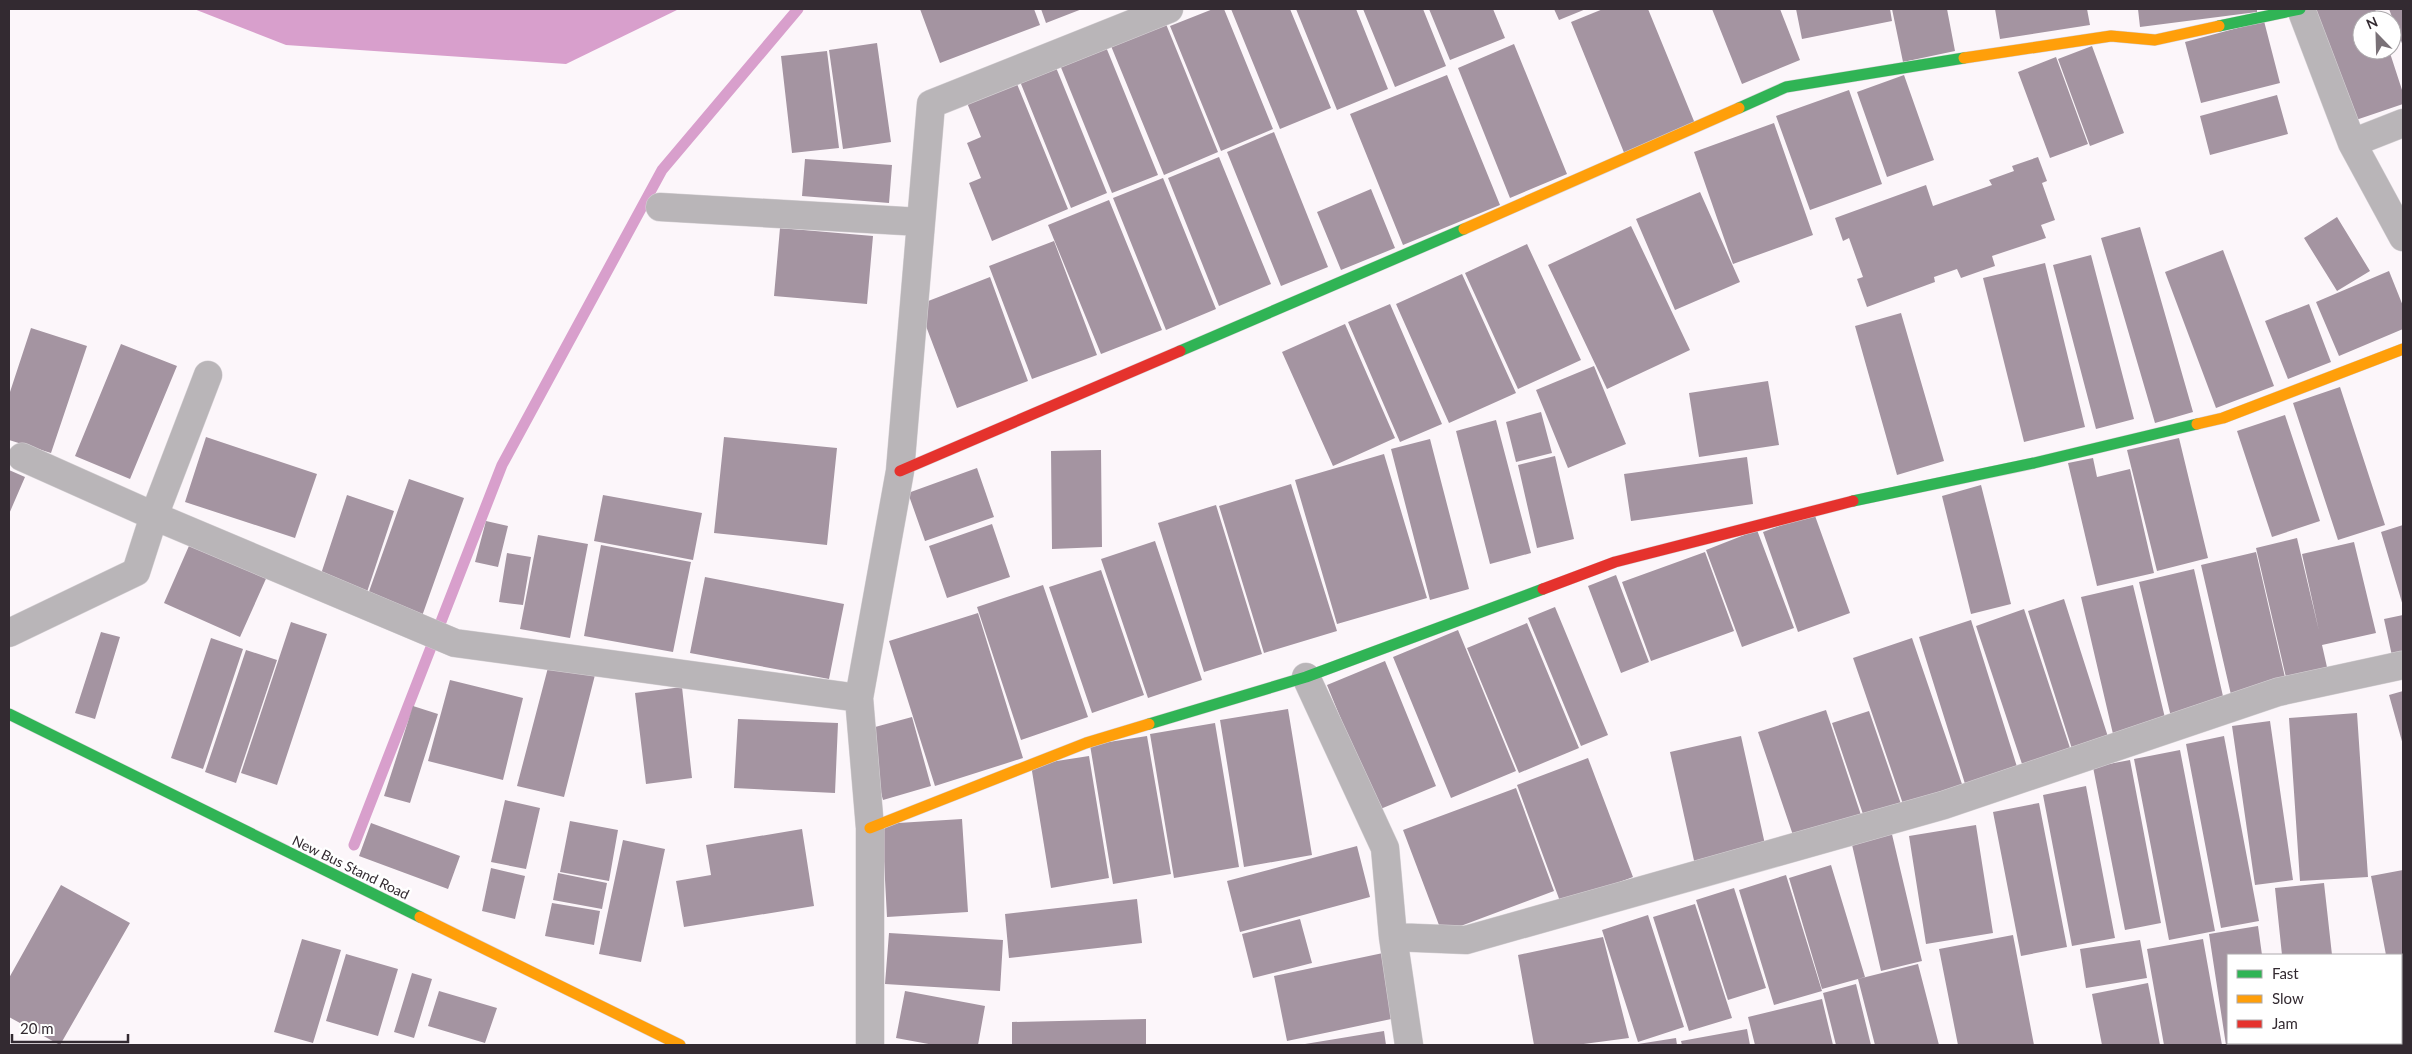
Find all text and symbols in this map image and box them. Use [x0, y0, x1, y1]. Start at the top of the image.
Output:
north arrow [2352, 10, 2402, 60]
text: N [2363, 13, 2380, 33]
street label: New Bus Stand Road [290, 831, 412, 903]
legend [2227, 954, 2402, 1044]
text: Fast [2272, 964, 2299, 982]
text: Slow [2272, 989, 2304, 1007]
scale bar [12, 1012, 129, 1044]
text: Jam [2272, 1014, 2298, 1032]
text: 20 m [20, 1019, 54, 1037]

